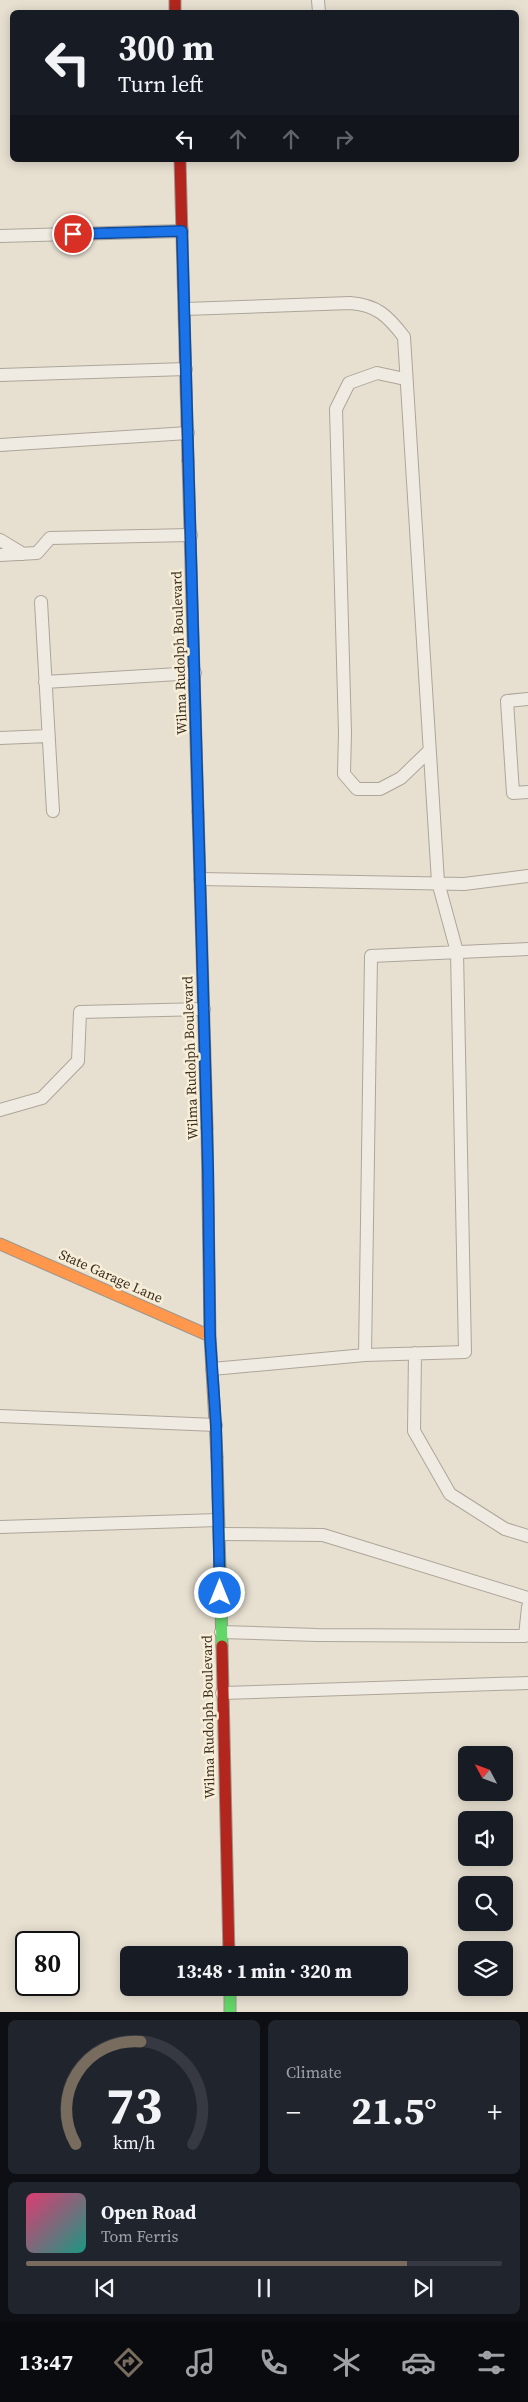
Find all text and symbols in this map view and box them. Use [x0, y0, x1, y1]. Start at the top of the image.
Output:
text: 300 m [118, 24, 214, 72]
icon: left [35, 30, 100, 95]
text: Turn left [118, 69, 203, 99]
icon: left [171, 125, 199, 153]
icon: ahead [224, 125, 252, 153]
icon: ahead [277, 125, 305, 153]
icon: right [330, 125, 358, 153]
pin [52, 213, 94, 255]
icon: arrive [59, 220, 87, 248]
street label: Wilma Rudolph Boulevard [166, 571, 192, 735]
street label: Wilma Rudolph Boulevard [177, 976, 203, 1140]
street label: State Garage Lane [56, 1244, 166, 1308]
position arrow [193, 1566, 245, 1618]
street label: Wilma Rudolph Boulevard [197, 1635, 219, 1799]
north arrow [458, 1746, 512, 1801]
map controls [458, 1746, 513, 1996]
button: sound [458, 1811, 513, 1866]
button: search [458, 1876, 513, 1931]
speed limit sign: 80 [15, 1931, 80, 1996]
button: layers [458, 1941, 513, 1996]
text: 13:48 · 1 min · 320 m [176, 1958, 352, 1984]
text: Climate [286, 2061, 342, 2083]
text: 73 [106, 2069, 162, 2140]
text: 21.5° [351, 2085, 437, 2137]
text: − [286, 2093, 301, 2131]
text: + [487, 2093, 502, 2131]
text: km/h [113, 2130, 156, 2155]
text: Open Road [101, 2199, 196, 2225]
text: Tom Ferris [101, 2225, 179, 2247]
icon: previous [91, 2274, 119, 2302]
icon: pause [250, 2274, 278, 2302]
icon: next [409, 2274, 437, 2302]
icon: directions [111, 2345, 146, 2380]
icon: music [183, 2345, 218, 2380]
icon: phone [256, 2345, 291, 2380]
icon: climate [329, 2345, 364, 2380]
icon: car [401, 2345, 436, 2380]
icon: filters [474, 2345, 509, 2380]
text: 13:47 [19, 2347, 73, 2377]

